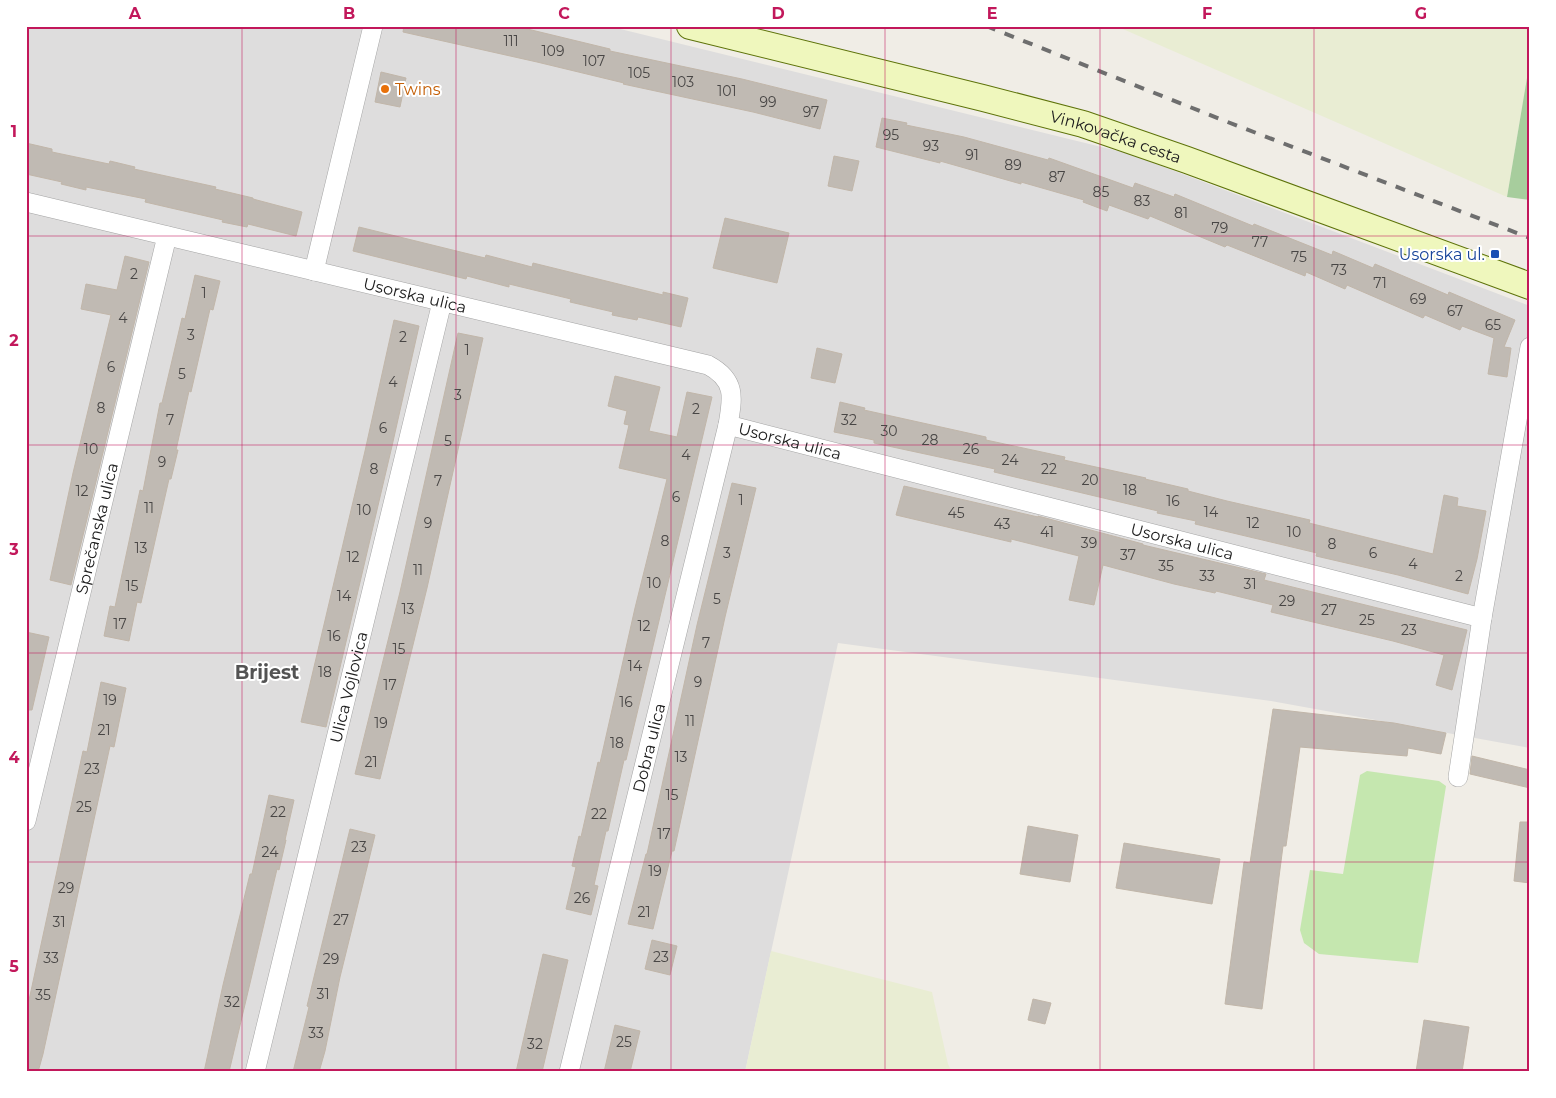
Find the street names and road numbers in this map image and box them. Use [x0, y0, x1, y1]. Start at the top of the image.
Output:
street label: Vinkovačka cesta [1048, 107, 1184, 167]
street label: Usorska ulica [361, 274, 469, 317]
street label: Usorska ulica [736, 419, 843, 464]
street label: Sprečanska ulica [72, 461, 122, 596]
street label: Usorska ulica [1129, 519, 1236, 564]
street label: Ulica Vojlovica [326, 630, 372, 745]
street label: Dobra ulica [629, 701, 669, 794]

